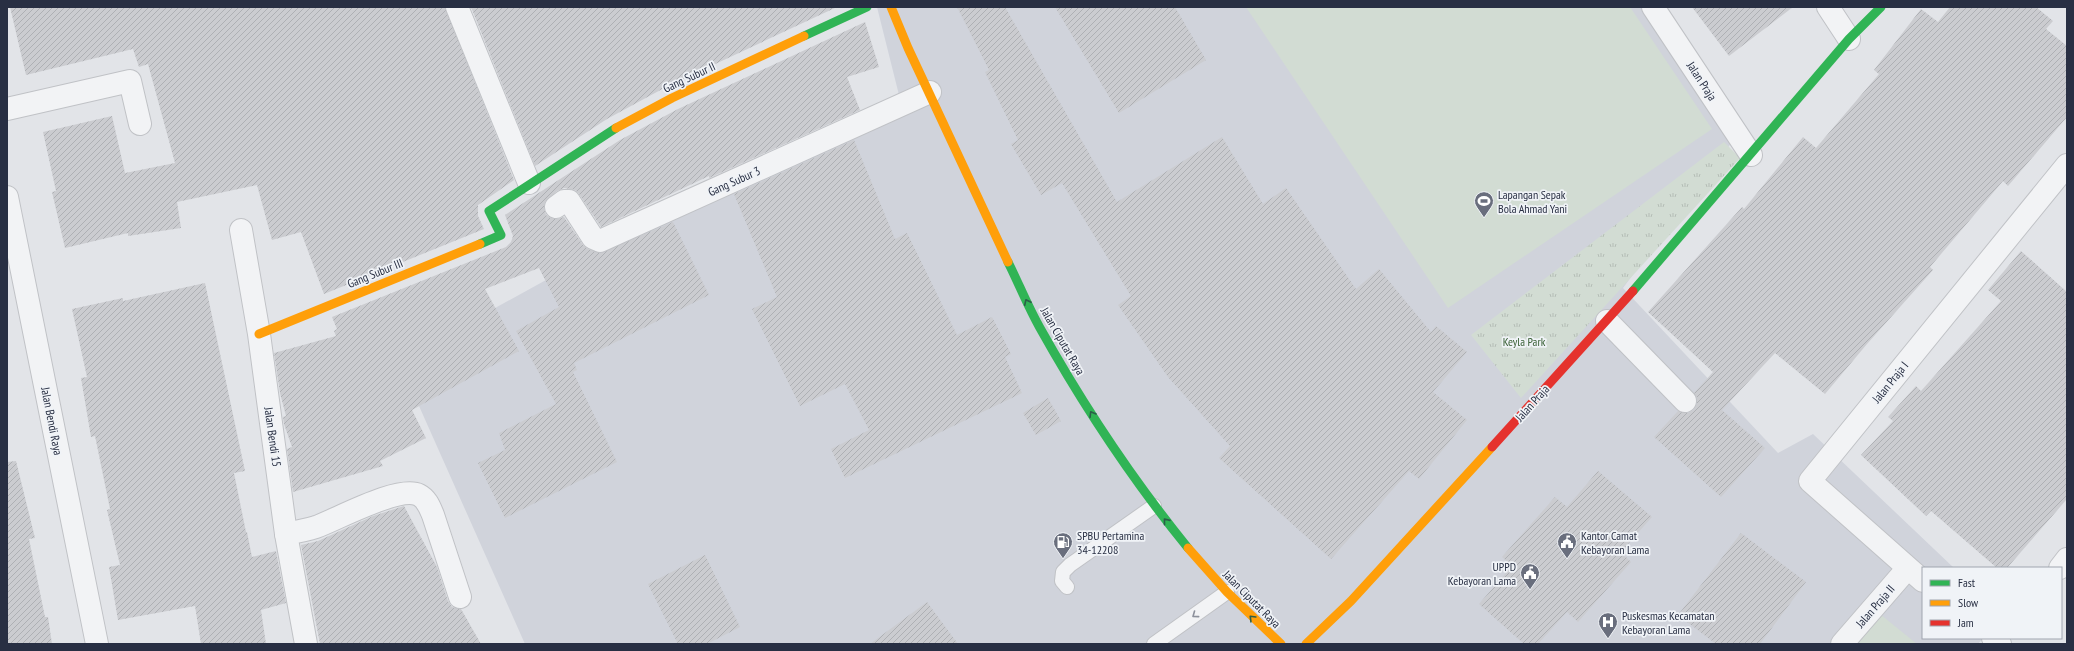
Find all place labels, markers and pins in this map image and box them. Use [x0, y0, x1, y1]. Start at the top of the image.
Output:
place label: Lapangan Sepak Bola Ahmad Yani [1498, 187, 1567, 216]
sports icon: Lapangan Sepak Bola Ahmad Yani [1473, 190, 1495, 218]
place label: SPBU Pertamina 34-12208 [1077, 528, 1144, 557]
place label: Kantor Camat Kebayoran Lama [1581, 528, 1649, 557]
fuel station icon: SPBU Pertamina 34-12208 [1052, 531, 1074, 559]
public building icon: Kantor Camat Kebayoran Lama [1556, 531, 1578, 559]
place label: UPPD Kebayoran Lama [1448, 559, 1516, 588]
public building icon: UPPD Kebayoran Lama [1519, 562, 1541, 590]
place label: Puskesmas Kecamatan Kebayoran Lama [1622, 608, 1714, 637]
hospital icon: Puskesmas Kecamatan Kebayoran Lama [1597, 611, 1619, 639]

